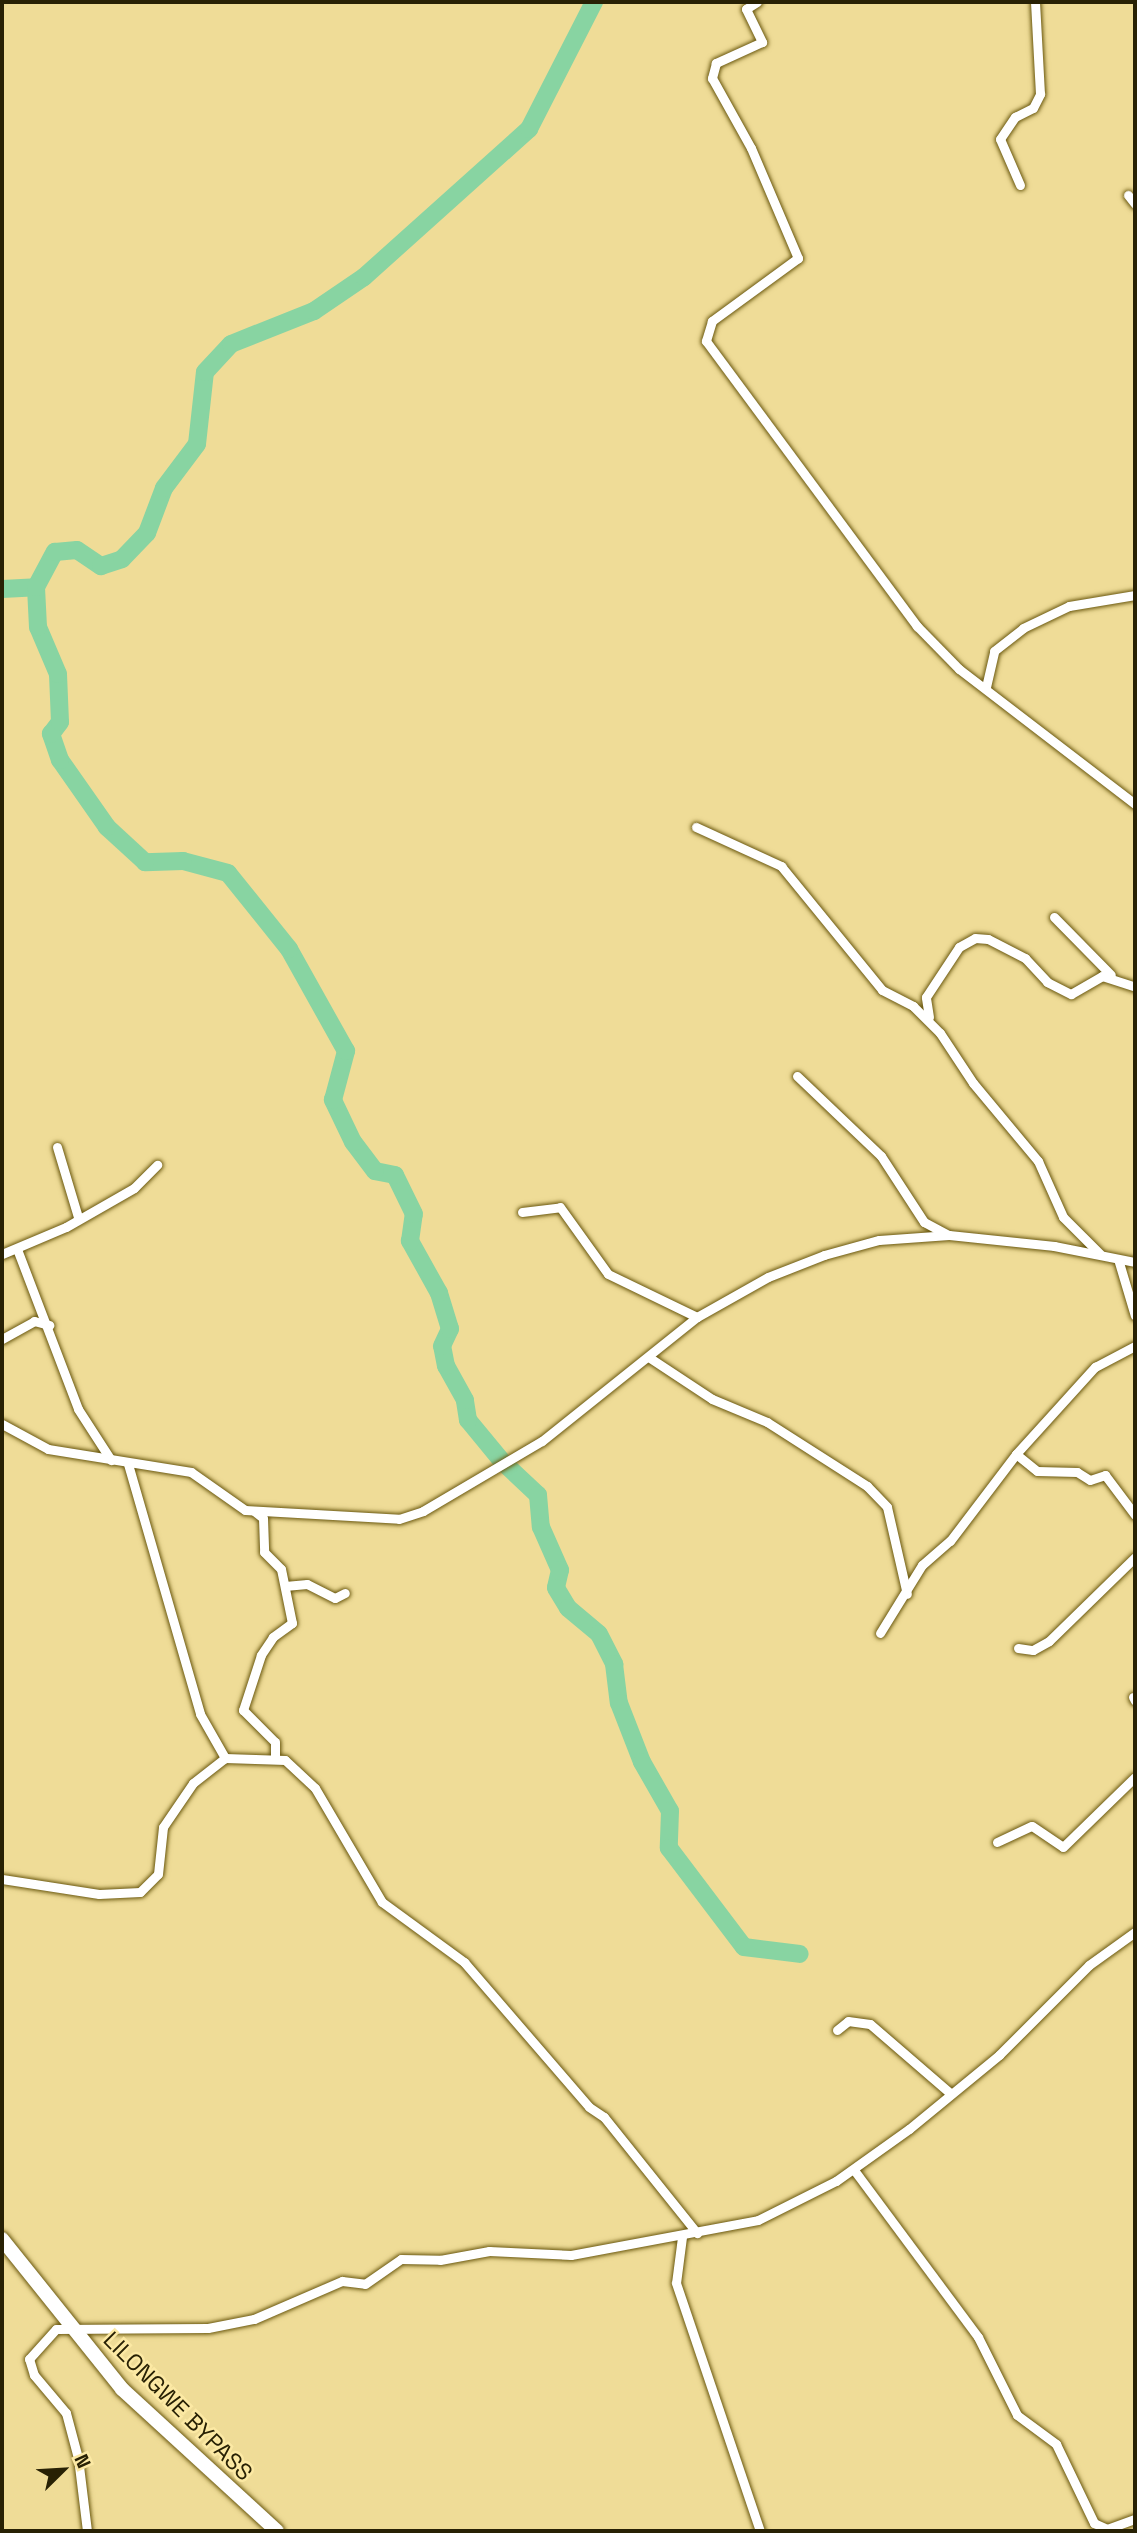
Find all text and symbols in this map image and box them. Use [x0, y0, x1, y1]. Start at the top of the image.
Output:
street label: LILONGWE BYPASS [98, 2326, 258, 2486]
north arrow [28, 2435, 98, 2505]
text: N [69, 2450, 97, 2472]

